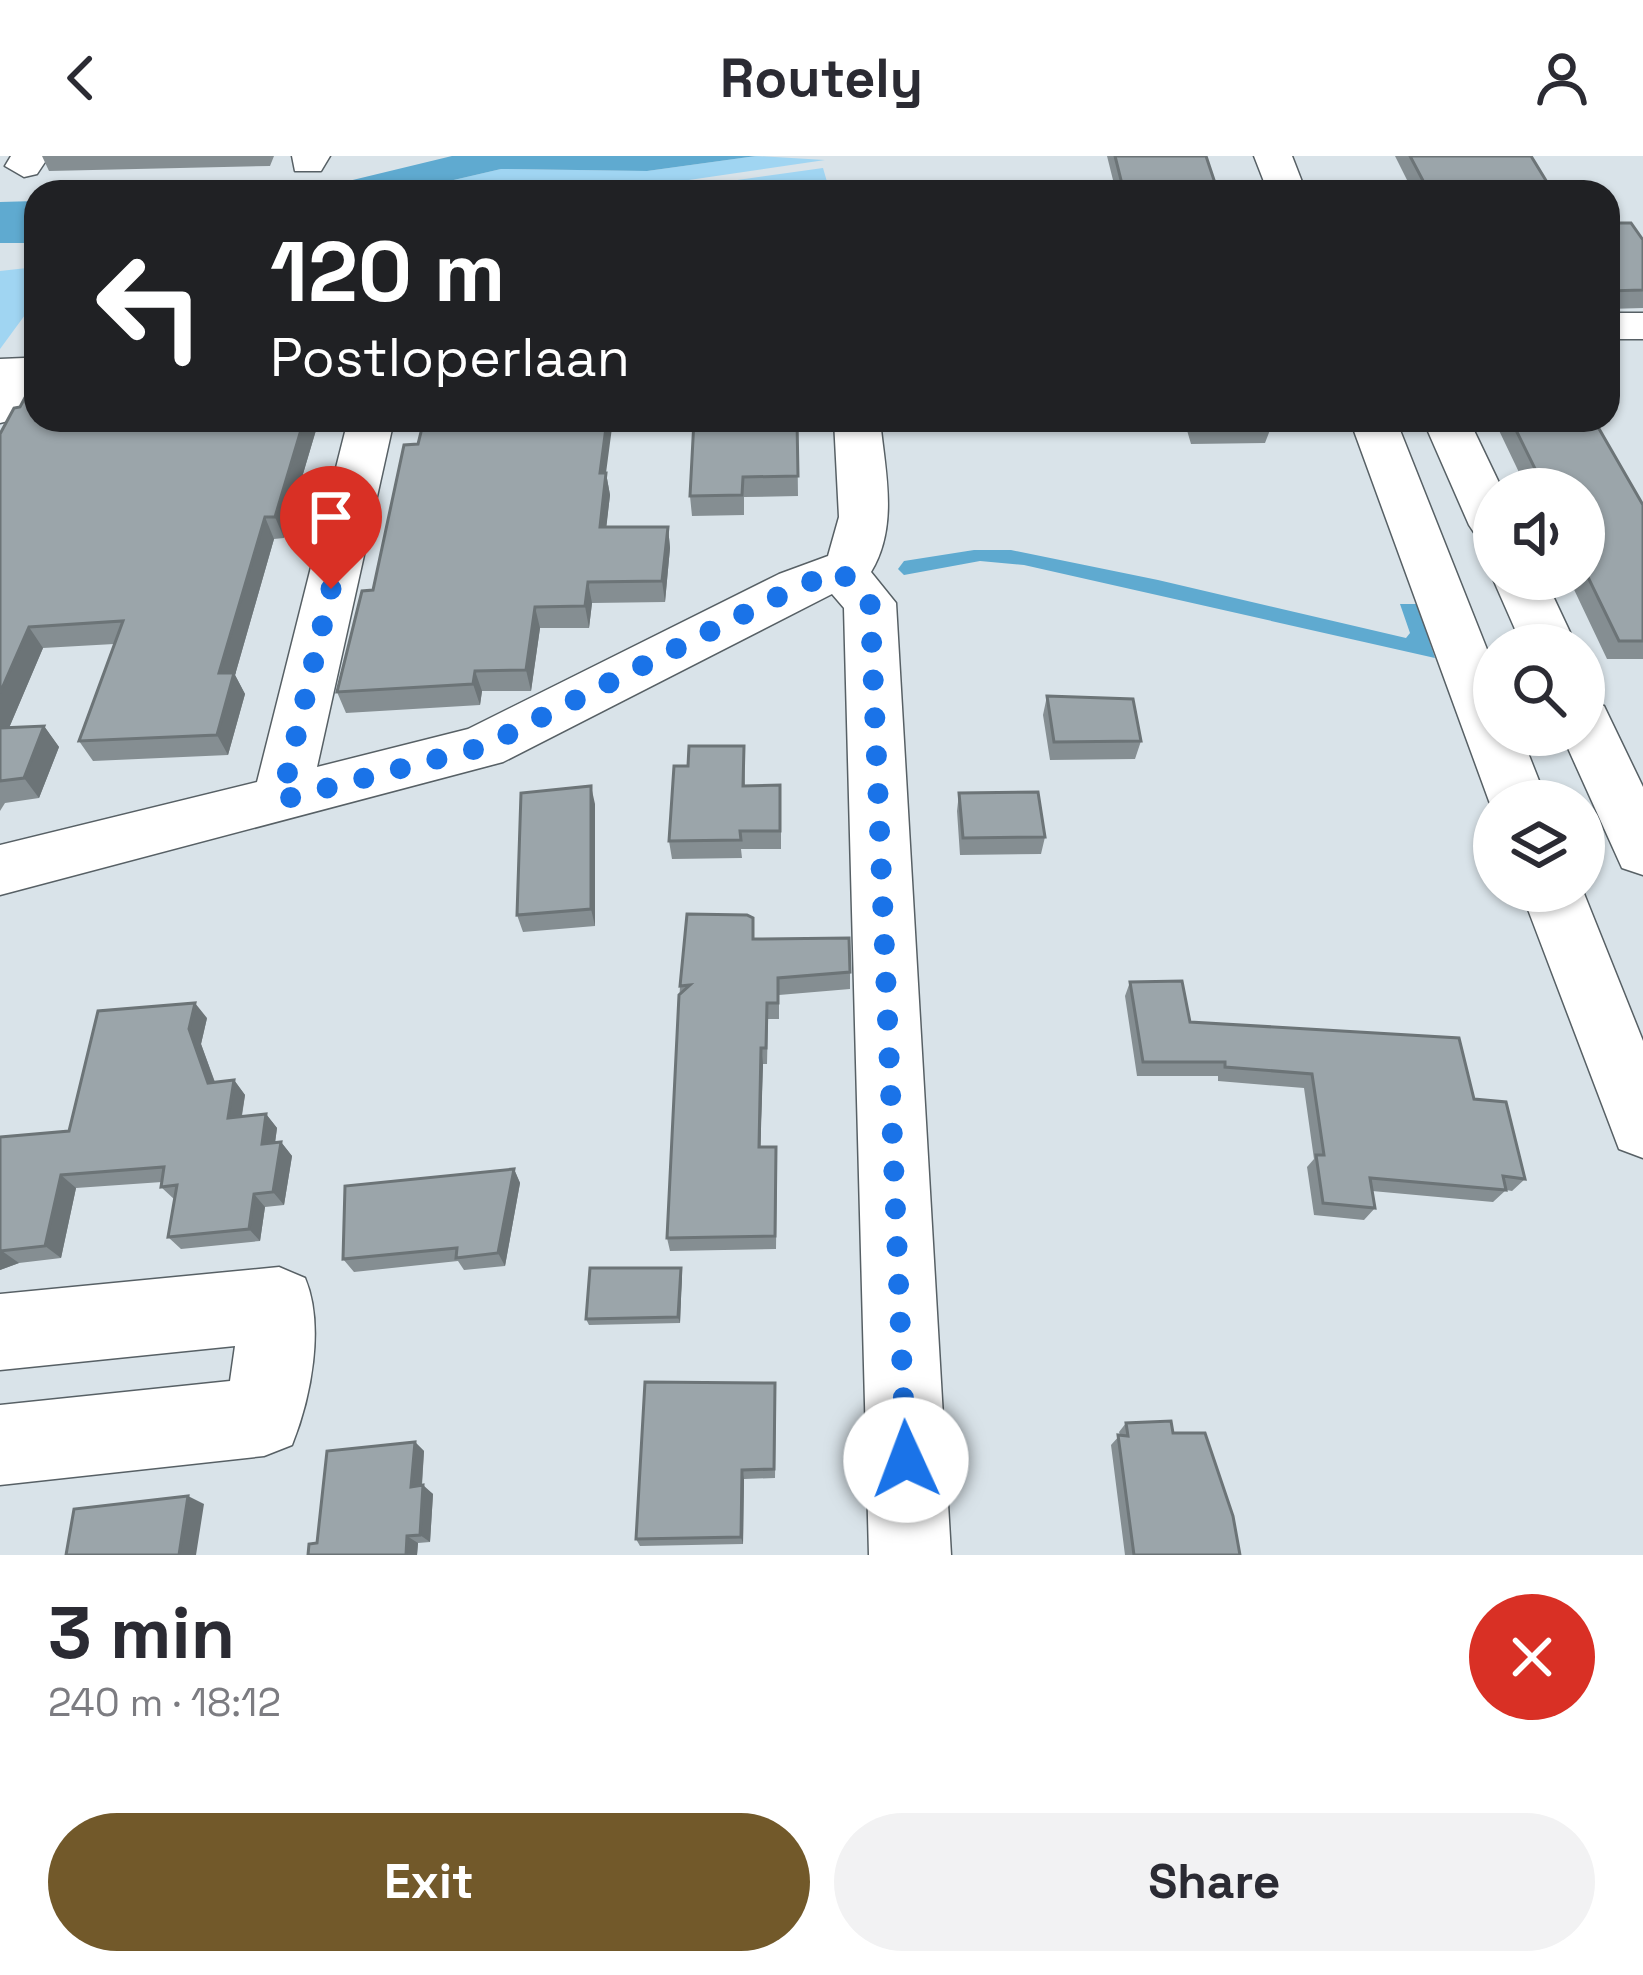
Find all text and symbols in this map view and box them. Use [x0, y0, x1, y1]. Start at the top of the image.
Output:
text: Routely [720, 44, 923, 113]
icon: back [48, 45, 114, 111]
icon: person [1529, 45, 1595, 111]
text: 120 m [270, 218, 505, 326]
icon: left [72, 228, 228, 384]
text: Postloperlaan [270, 323, 630, 392]
pin [280, 466, 382, 589]
map controls [1473, 468, 1605, 912]
button: sound [1473, 468, 1605, 600]
icon: arrive [298, 484, 364, 550]
button: search [1473, 624, 1605, 756]
button: layers [1473, 780, 1605, 912]
position arrow [843, 1397, 969, 1523]
text: 3 min [48, 1587, 235, 1679]
button: close [1469, 1594, 1595, 1720]
text: 240 m · 18:12 [48, 1678, 281, 1727]
button: Exit [48, 1813, 810, 1951]
button: Share [834, 1813, 1595, 1951]

